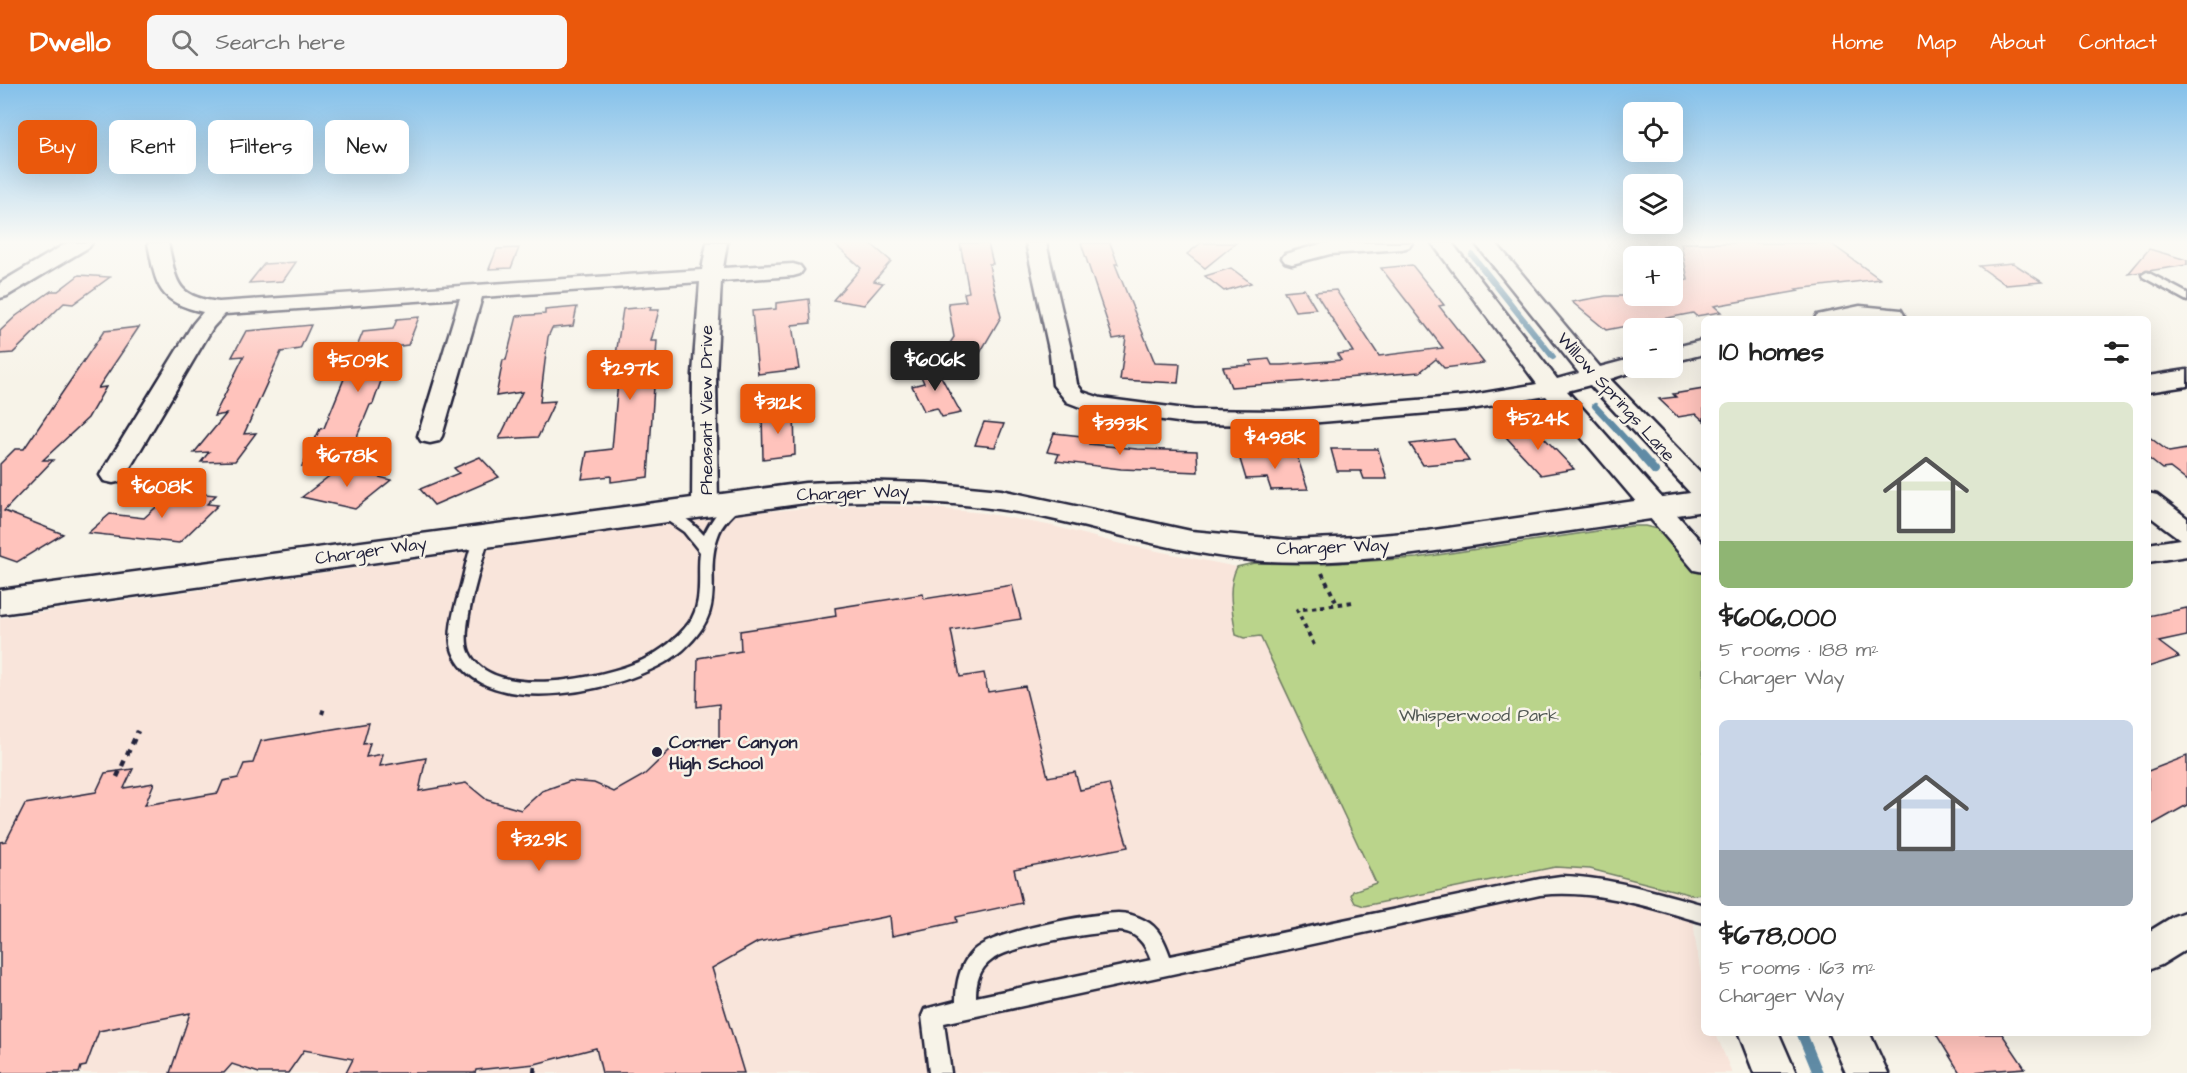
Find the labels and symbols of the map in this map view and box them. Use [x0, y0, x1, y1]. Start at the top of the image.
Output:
street label: Pheasant View Drive [694, 325, 719, 495]
street label: Willow Springs Lane [1550, 327, 1681, 468]
pin: $606K [893, 341, 977, 392]
pin: $509K [316, 342, 400, 393]
pin: $297K [588, 350, 672, 401]
pin: $312K [736, 384, 820, 435]
pin: $524K [1496, 400, 1580, 451]
pin: $393K [1078, 405, 1162, 456]
pin: $498K [1233, 419, 1317, 470]
pin: $678K [305, 437, 389, 488]
pin: $608K [120, 468, 204, 519]
street label: Charger Way [796, 479, 910, 508]
street label: Charger Way [313, 531, 429, 572]
street label: Charger Way [1276, 533, 1390, 562]
park label: Whisperwood Park [1399, 703, 1559, 728]
place label: Corner Canyon High School [669, 730, 798, 777]
marker: Corner Canyon High School [650, 745, 664, 759]
pin: $329K [497, 821, 581, 872]

